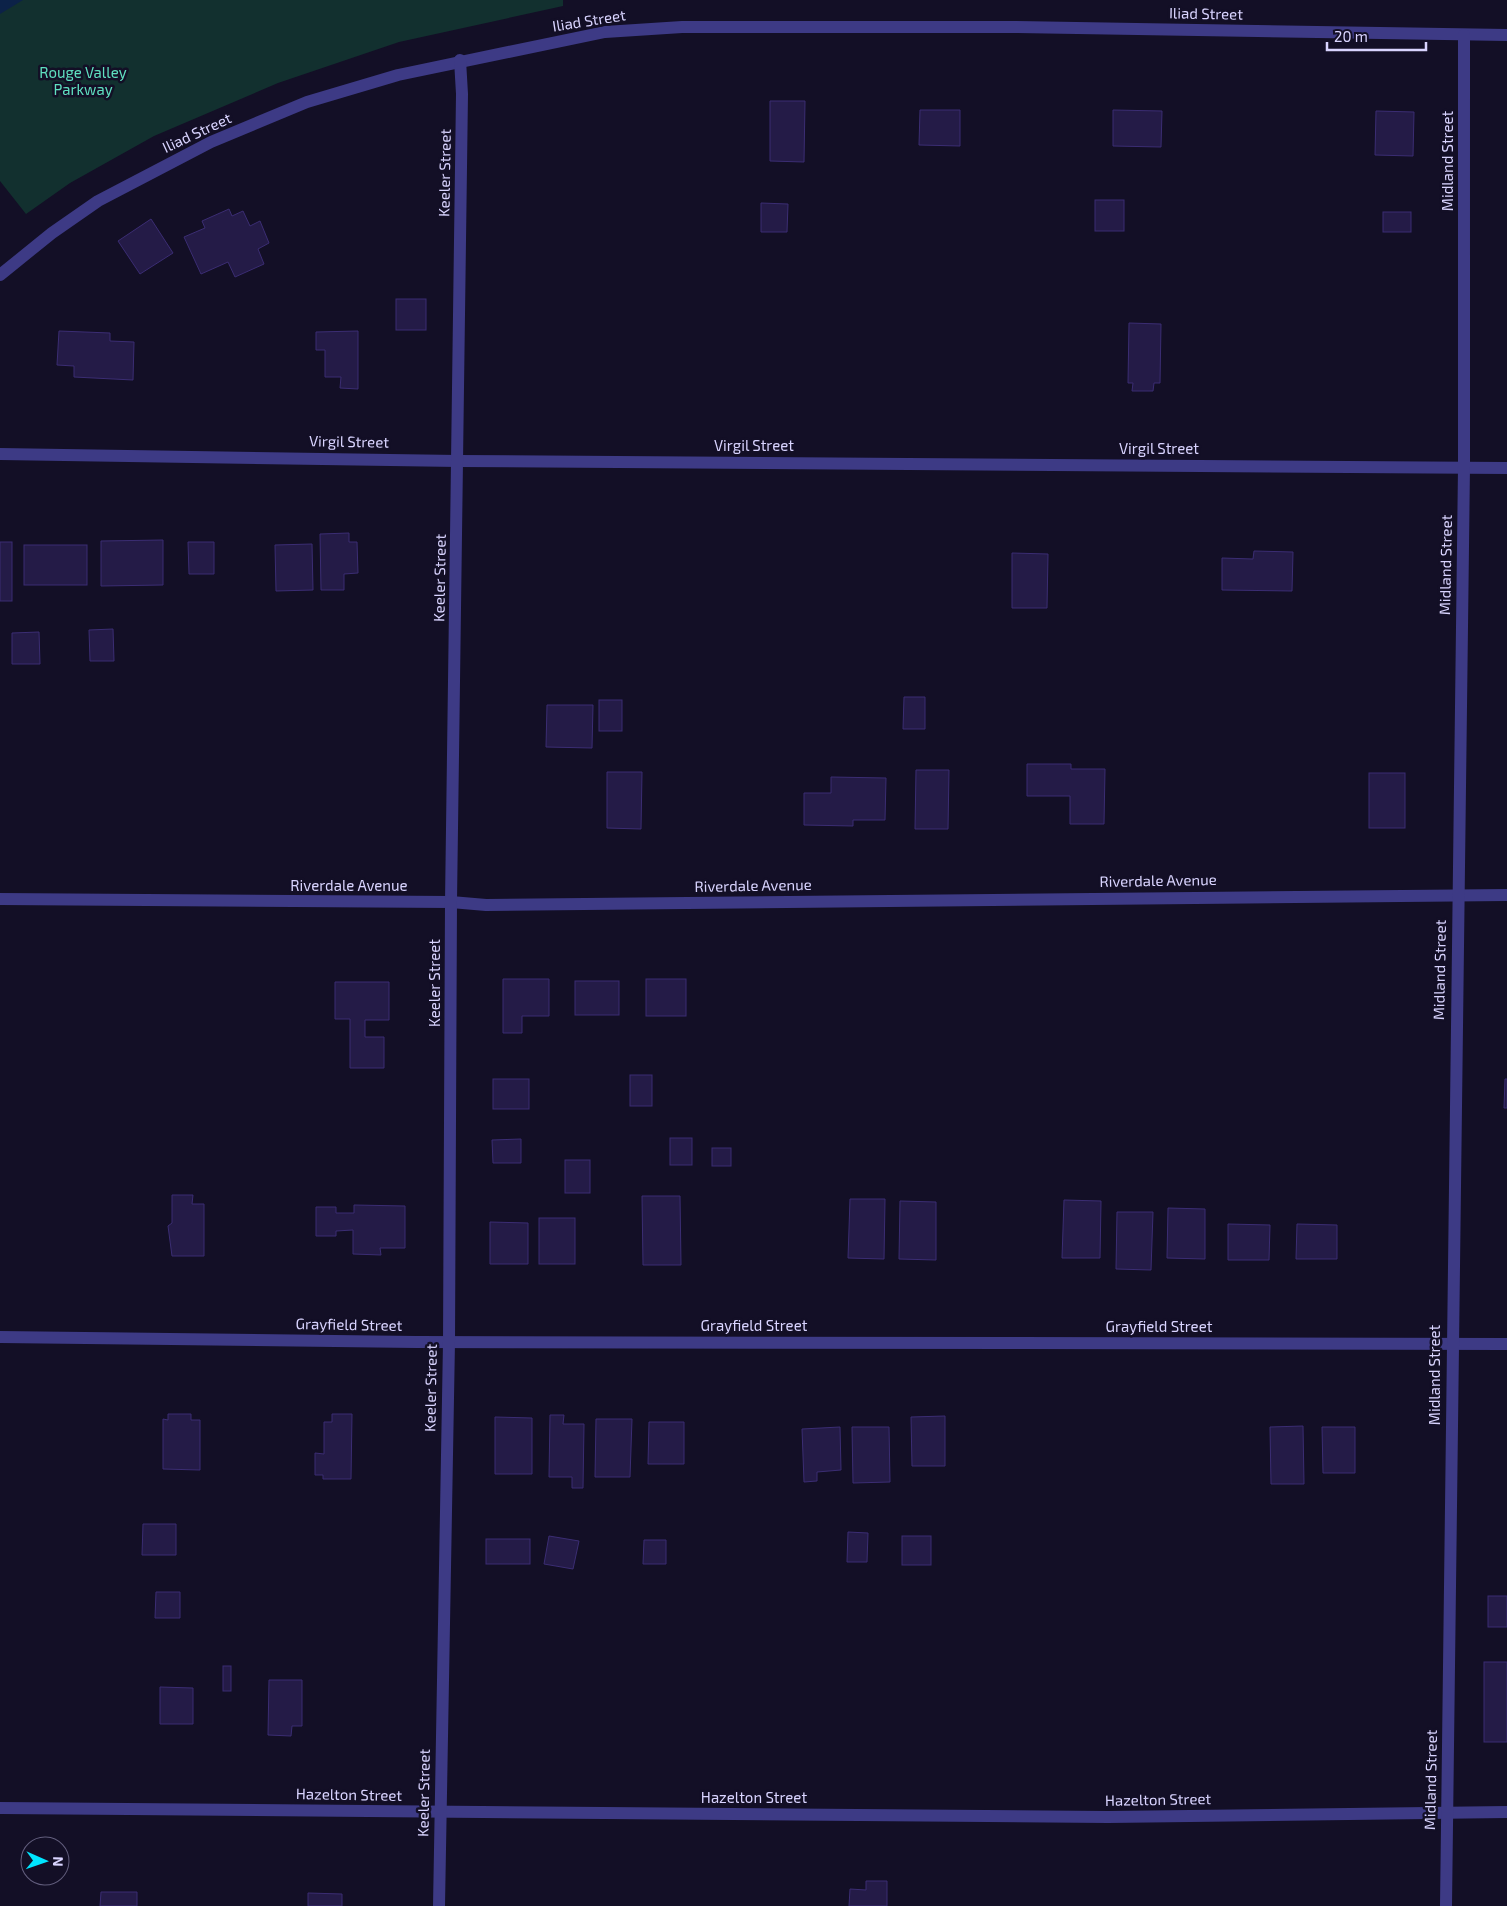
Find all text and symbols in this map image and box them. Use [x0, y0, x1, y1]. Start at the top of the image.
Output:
street label: Iliad Street [1169, 3, 1243, 23]
street label: Iliad Street [551, 5, 627, 35]
scale bar [1327, 20, 1426, 52]
text: 20 m [1334, 27, 1368, 45]
park label: Rouge Valley Parkway [39, 63, 127, 98]
street label: Iliad Street [159, 108, 234, 156]
street label: Midland Street [1438, 110, 1456, 211]
street label: Keeler Street [434, 129, 454, 217]
street label: Virgil Street [309, 431, 389, 451]
street label: Virgil Street [714, 436, 794, 454]
street label: Virgil Street [1119, 439, 1199, 457]
street label: Midland Street [1435, 514, 1455, 615]
street label: Keeler Street [429, 534, 449, 622]
street label: Riverdale Avenue [1099, 870, 1217, 890]
street label: Riverdale Avenue [694, 875, 812, 895]
street label: Riverdale Avenue [290, 876, 408, 894]
street label: Midland Street [1429, 919, 1449, 1020]
street label: Keeler Street [425, 939, 443, 1027]
street label: Grayfield Street [295, 1314, 403, 1334]
street label: Grayfield Street [701, 1316, 808, 1334]
street label: Grayfield Street [1106, 1317, 1213, 1335]
street label: Midland Street [1425, 1324, 1443, 1425]
street label: Keeler Street [420, 1344, 440, 1432]
street label: Midland Street [1420, 1729, 1440, 1830]
street label: Keeler Street [413, 1749, 433, 1837]
street label: Hazelton Street [296, 1784, 403, 1804]
street label: Hazelton Street [701, 1788, 807, 1806]
street label: Hazelton Street [1105, 1789, 1212, 1809]
north arrow [20, 1836, 70, 1886]
text: N [50, 1856, 67, 1867]

